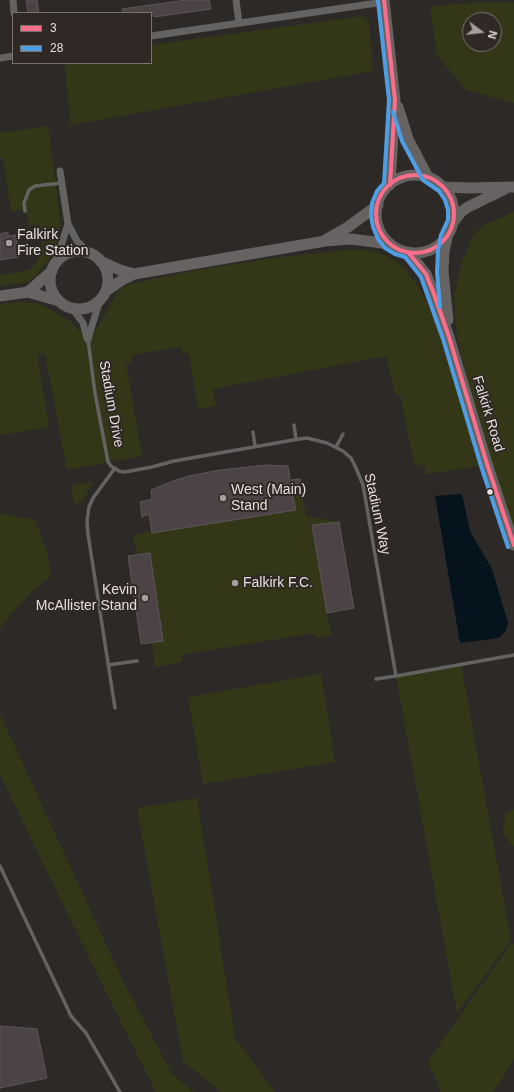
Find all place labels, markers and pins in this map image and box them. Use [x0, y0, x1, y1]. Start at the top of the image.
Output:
place label: Falkirk Fire Station [17, 227, 89, 260]
marker: Falkirk Fire Station [4, 238, 14, 248]
place label: West (Main) Stand [231, 482, 306, 514]
unlabelled marker [485, 487, 495, 497]
marker: West (Main) Stand [218, 493, 228, 503]
place label: Falkirk F.C. [243, 575, 313, 591]
marker: Falkirk F.C. [230, 578, 240, 588]
place label: Kevin McAllister Stand [36, 582, 137, 614]
marker: Kevin McAllister Stand [140, 593, 150, 603]

